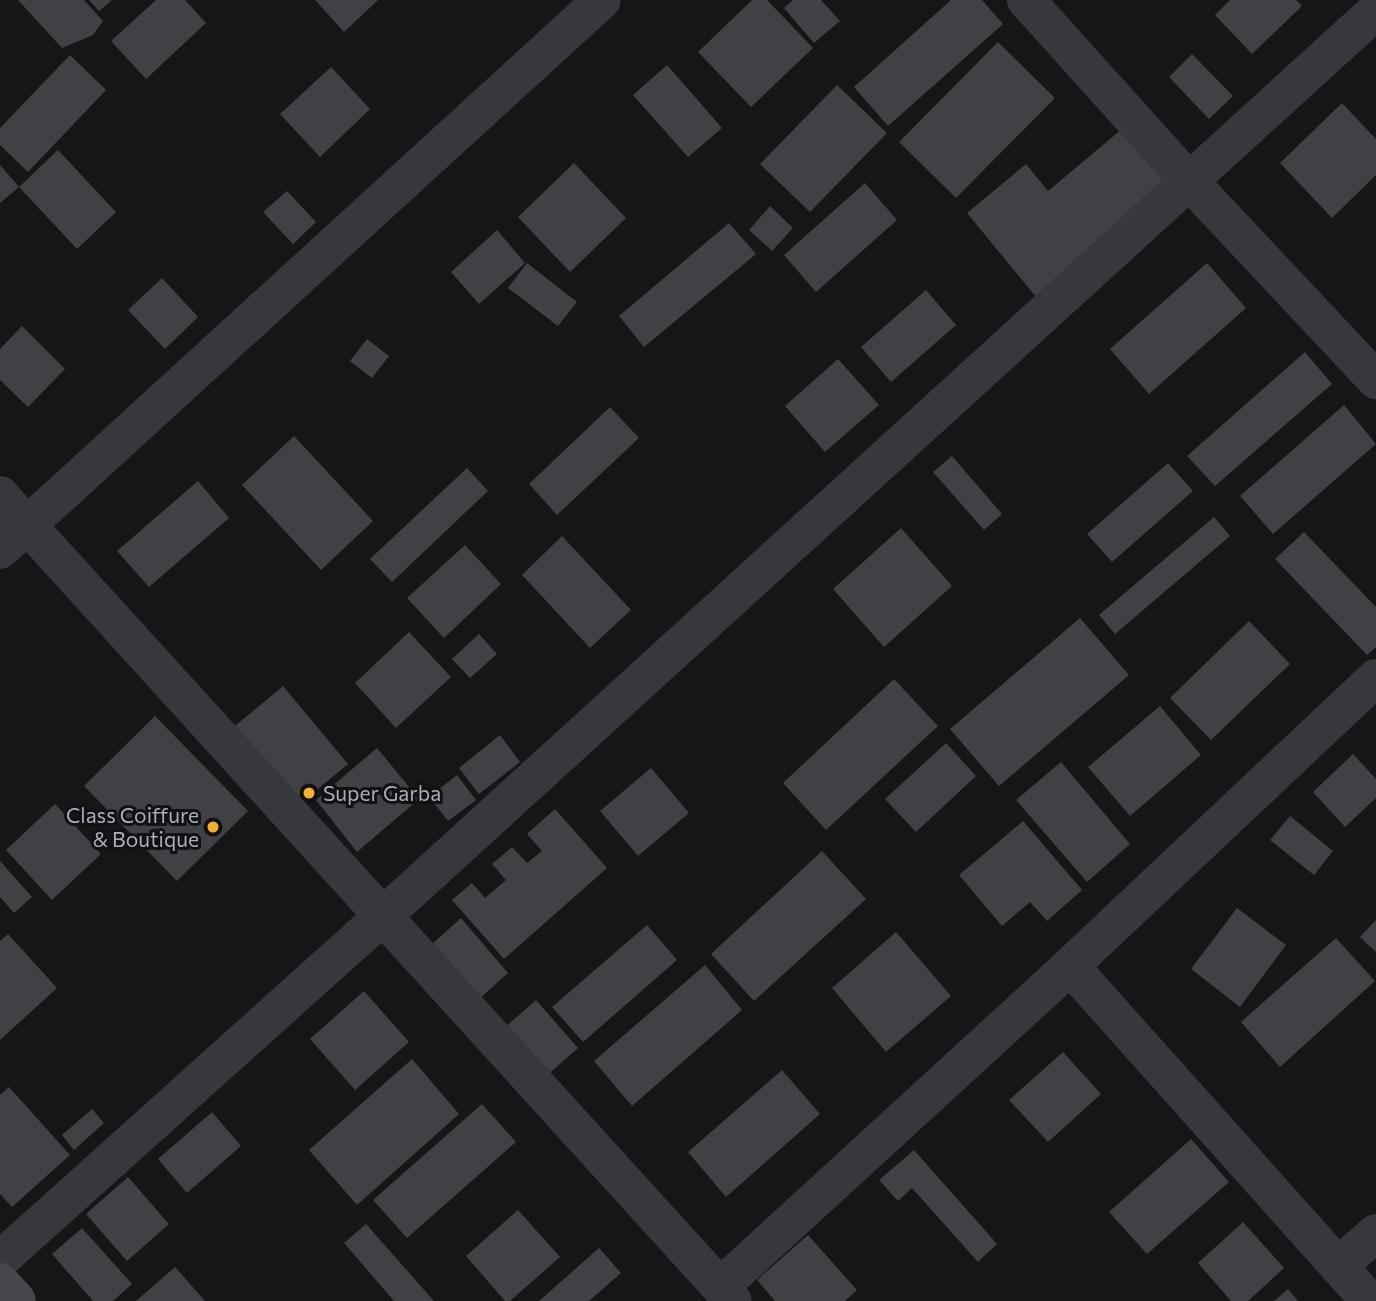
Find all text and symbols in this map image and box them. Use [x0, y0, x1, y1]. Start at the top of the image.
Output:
place label: Super Garba [323, 780, 441, 806]
marker: Super Garba [301, 785, 317, 801]
place label: Class Coiffure & Boutique [66, 802, 199, 852]
marker: Class Coiffure & Boutique [205, 819, 221, 835]

